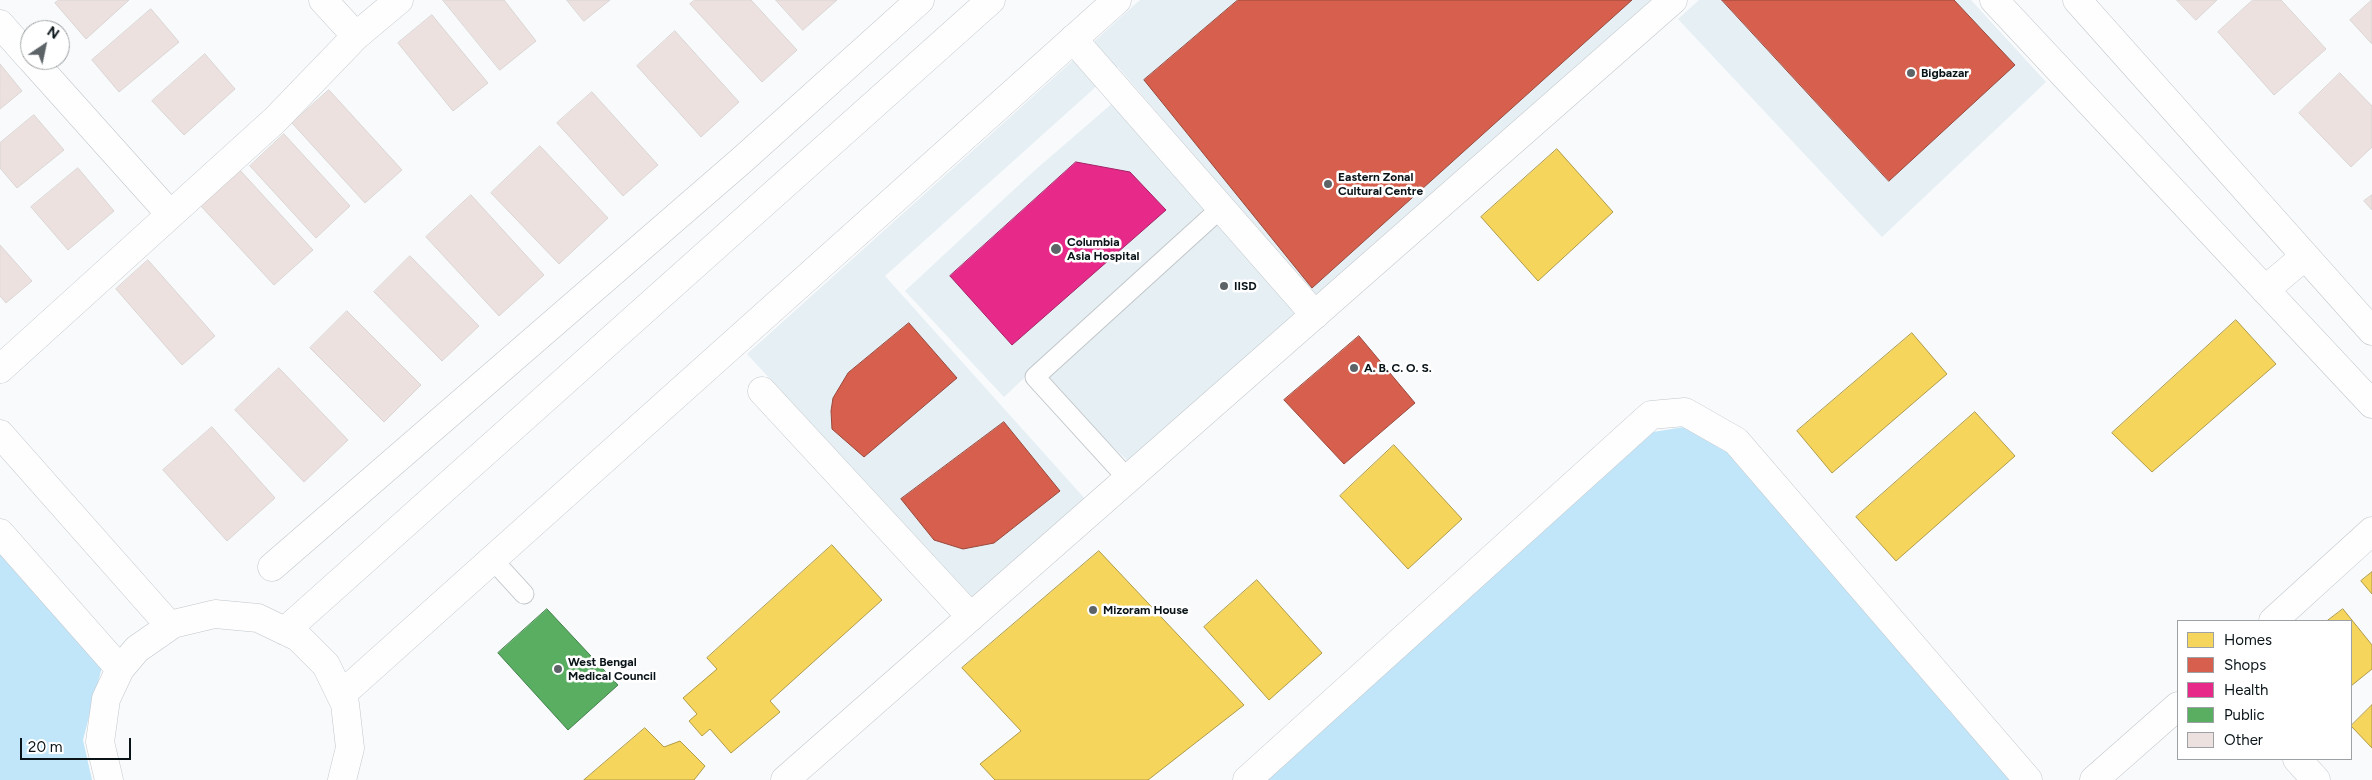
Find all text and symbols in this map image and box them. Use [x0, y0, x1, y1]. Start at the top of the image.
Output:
north arrow [20, 20, 70, 70]
text: N [44, 23, 62, 43]
place label: Bigbazar [1921, 66, 1969, 80]
marker: Bigbazar [1905, 67, 1917, 79]
place label: Eastern Zonal Cultural Centre [1338, 170, 1423, 198]
marker: Eastern Zonal Cultural Centre [1322, 178, 1334, 190]
place label: Columbia Asia Hospital [1067, 235, 1140, 263]
marker: Columbia Asia Hospital [1049, 242, 1063, 256]
place label: IISD [1234, 279, 1257, 293]
marker: IISD [1218, 280, 1230, 292]
place label: A. B. C. O. S. [1364, 361, 1432, 375]
marker: A. B. C. O. S. [1348, 362, 1360, 374]
place label: Mizoram House [1103, 603, 1188, 617]
marker: Mizoram House [1087, 604, 1099, 616]
legend [2177, 620, 2352, 760]
text: Homes [2224, 631, 2272, 649]
place label: West Bengal Medical Council [568, 655, 656, 683]
text: Shops [2224, 656, 2266, 674]
marker: West Bengal Medical Council [552, 663, 564, 675]
text: Health [2224, 681, 2268, 699]
text: Public [2224, 706, 2265, 724]
scale bar [22, 728, 134, 760]
text: Other [2224, 731, 2263, 749]
text: 20 m [28, 738, 62, 756]

